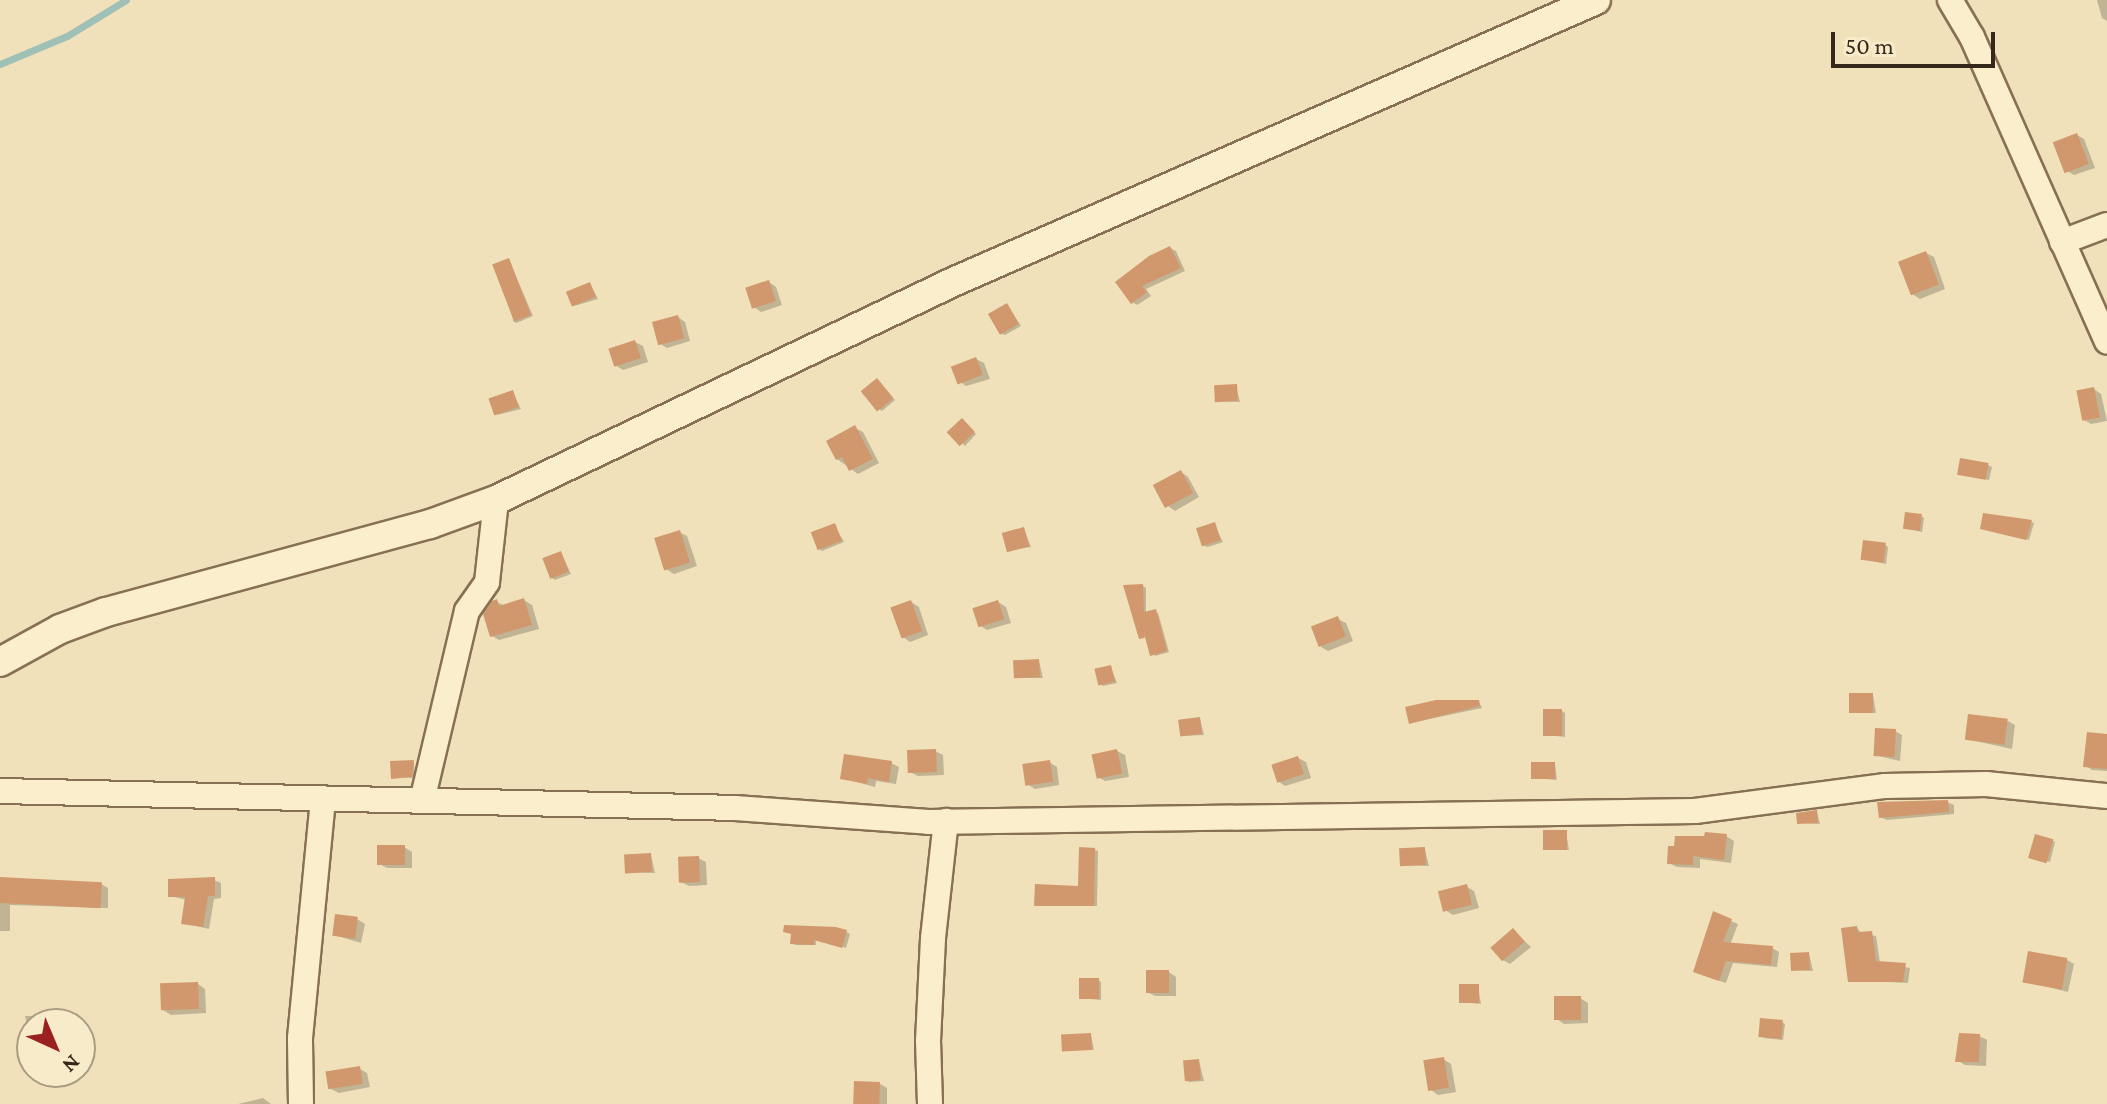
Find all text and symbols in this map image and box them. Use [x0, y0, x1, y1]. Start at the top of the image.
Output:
scale bar [1835, 16, 1999, 66]
text: 50 m [1845, 32, 1894, 59]
north arrow [16, 1008, 96, 1088]
text: N [58, 1050, 86, 1078]

